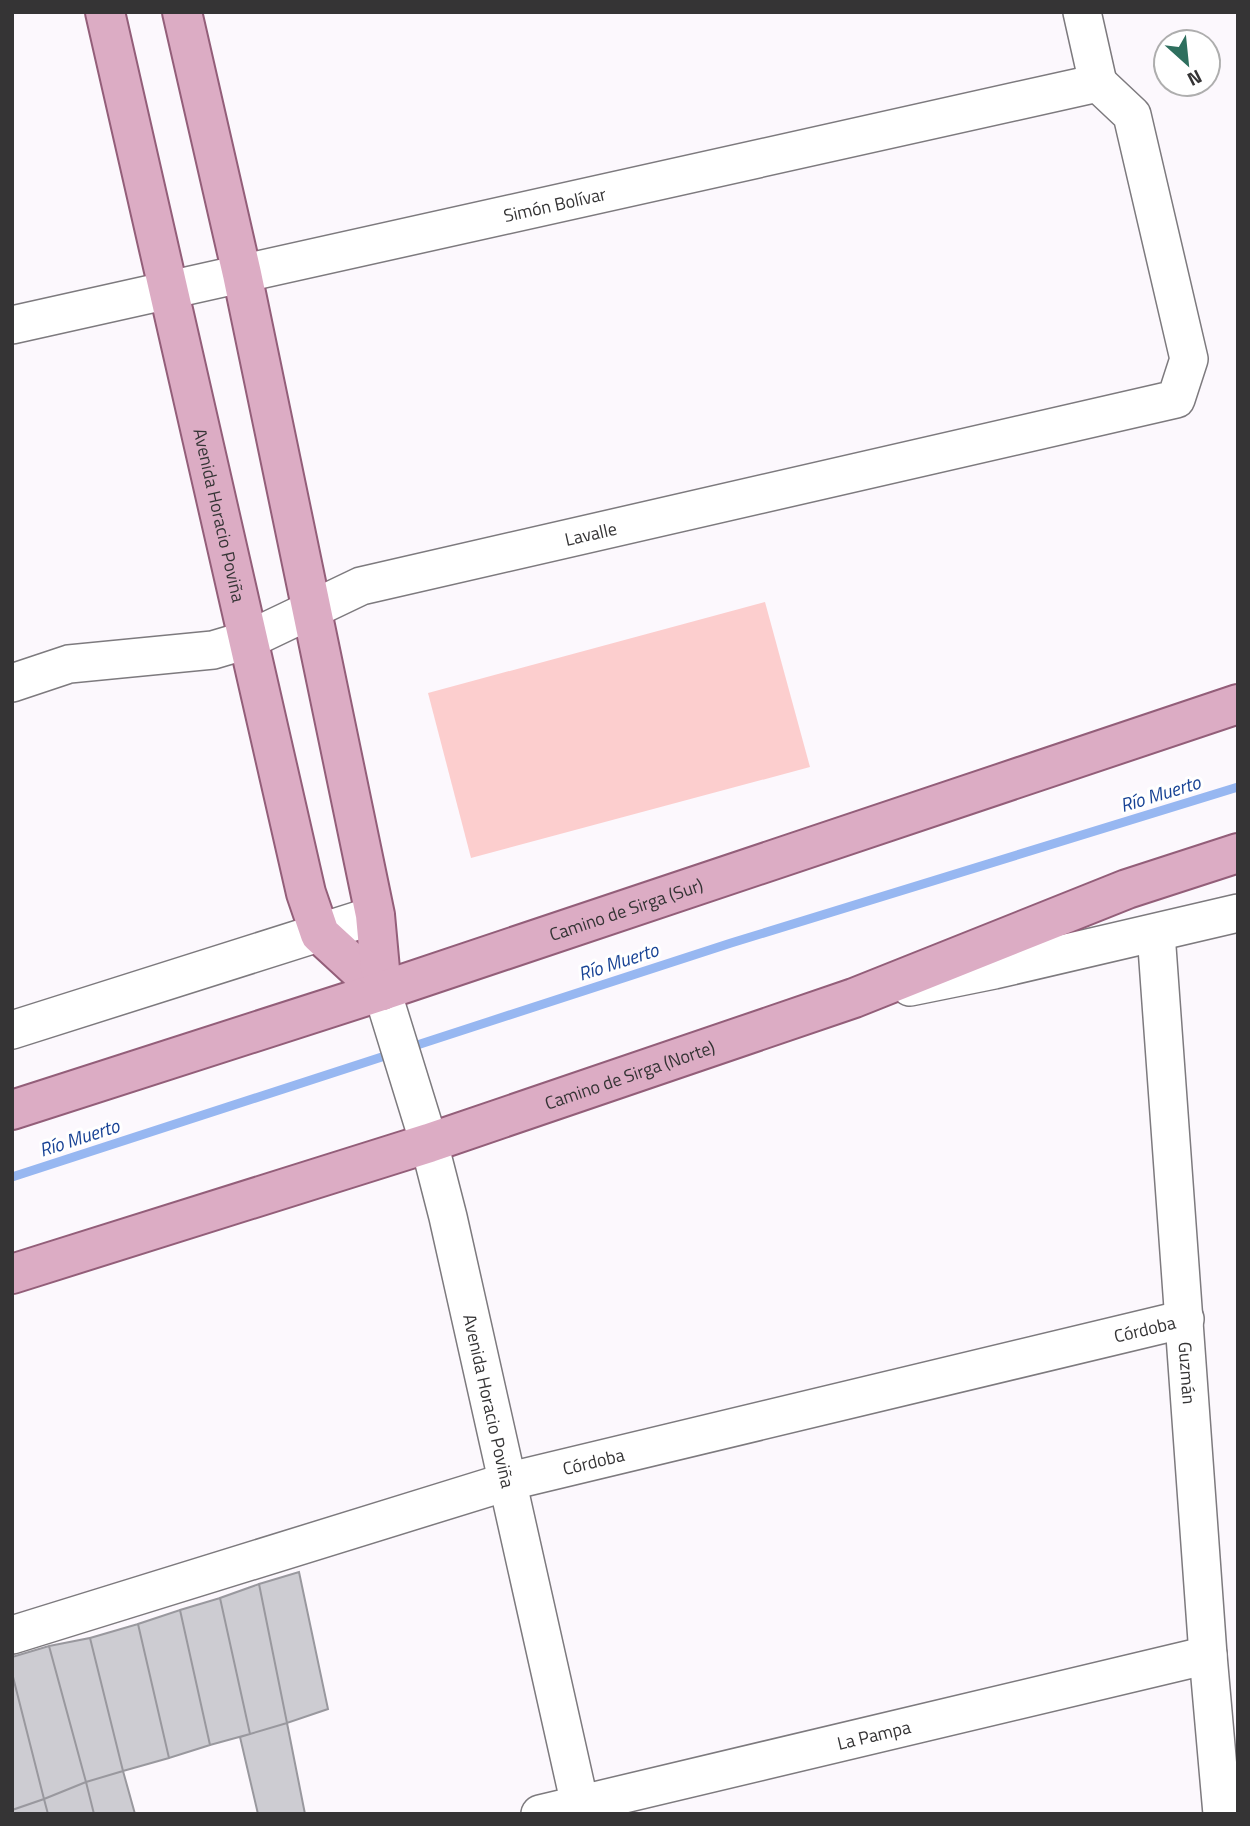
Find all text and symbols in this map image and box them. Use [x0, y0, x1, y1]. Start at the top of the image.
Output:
north arrow [1152, 28, 1222, 98]
text: N [1182, 63, 1207, 95]
street label: Simón Bolívar [501, 180, 609, 229]
street label: Avenida Horacio Poviña [187, 426, 253, 605]
street label: Lavalle [562, 514, 619, 552]
water label: Río Muerto [1116, 767, 1204, 819]
street label: Camino de Sirga (Sur) [546, 871, 706, 948]
water label: Río Muerto [574, 934, 662, 988]
street label: Camino de Sirga (Norte) [541, 1033, 718, 1116]
water label: Río Muerto [35, 1110, 123, 1164]
street label: Córdoba [1111, 1308, 1178, 1349]
street label: Avenida Horacio Poviña [457, 1311, 522, 1491]
street label: Guzmán [1172, 1341, 1203, 1405]
street label: Córdoba [560, 1441, 627, 1481]
street label: La Pampa [834, 1713, 913, 1756]

